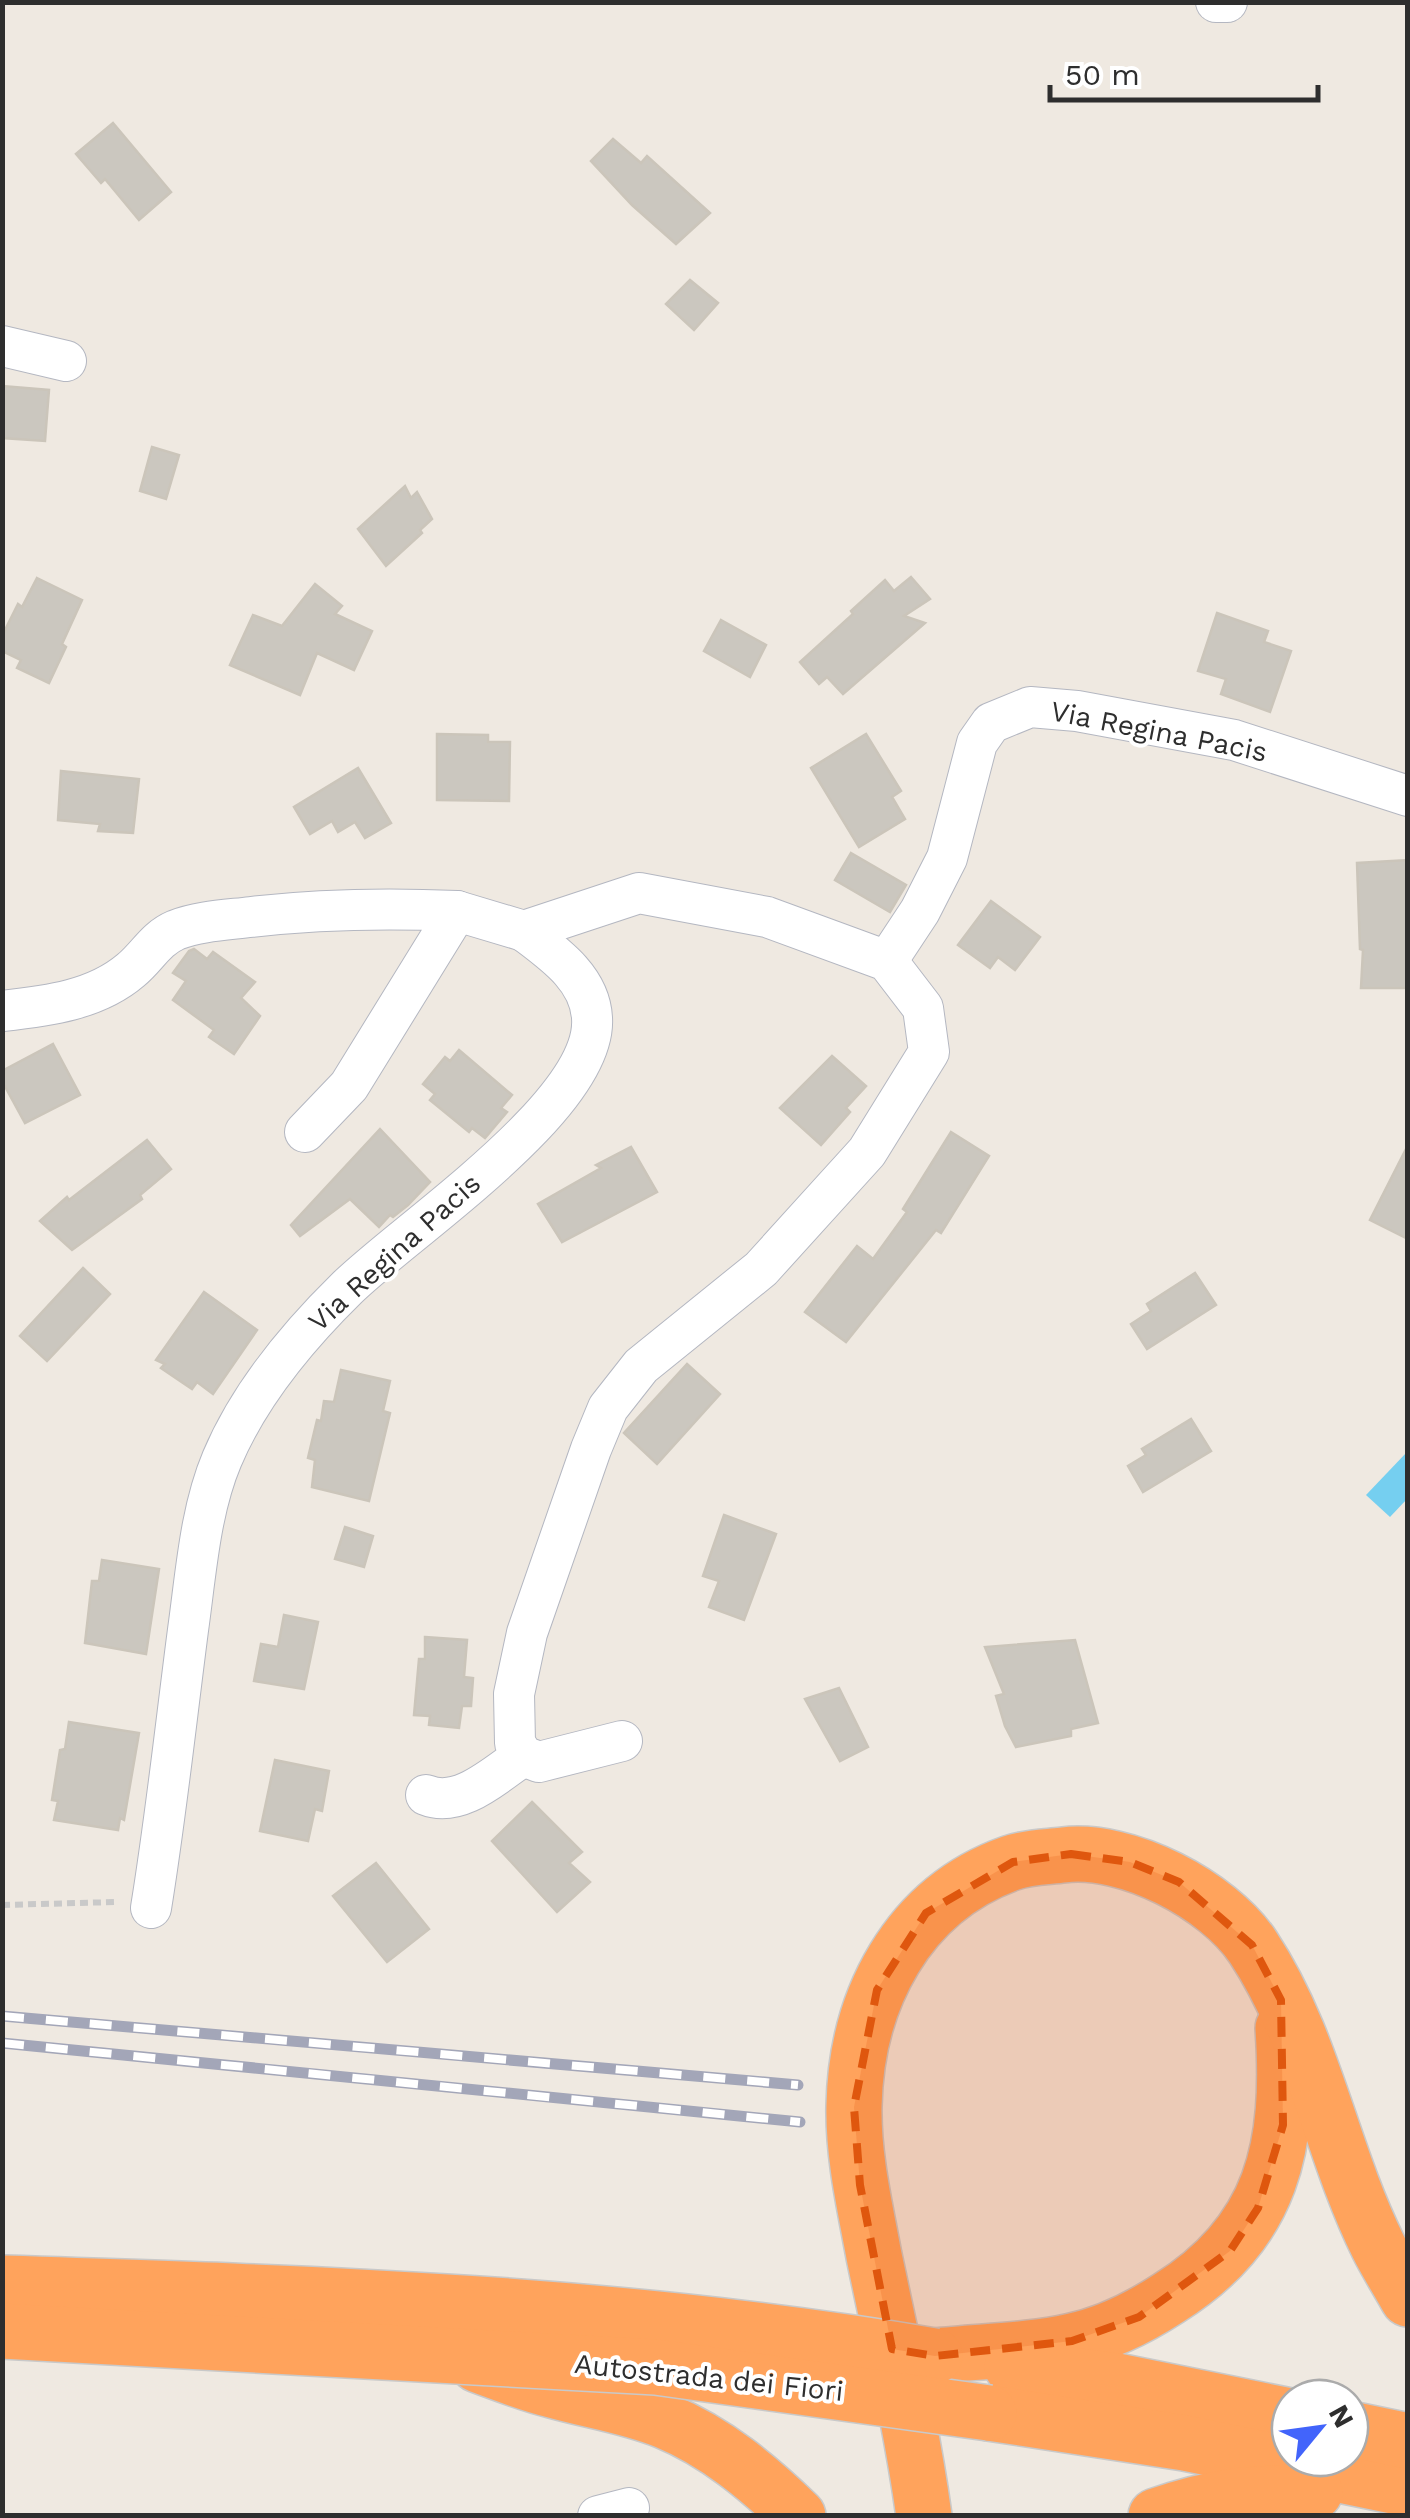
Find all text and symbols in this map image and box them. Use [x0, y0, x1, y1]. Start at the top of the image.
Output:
scale bar [1050, 40, 1318, 102]
text: 50 m [1065, 57, 1140, 92]
street label: Via Regina Pacis [1048, 694, 1270, 769]
street label: Via Regina Pacis [302, 1167, 487, 1338]
street label: Autostrada dei Fiori [573, 2347, 845, 2408]
north arrow [1270, 2378, 1370, 2478]
text: N [1322, 2399, 1361, 2433]

